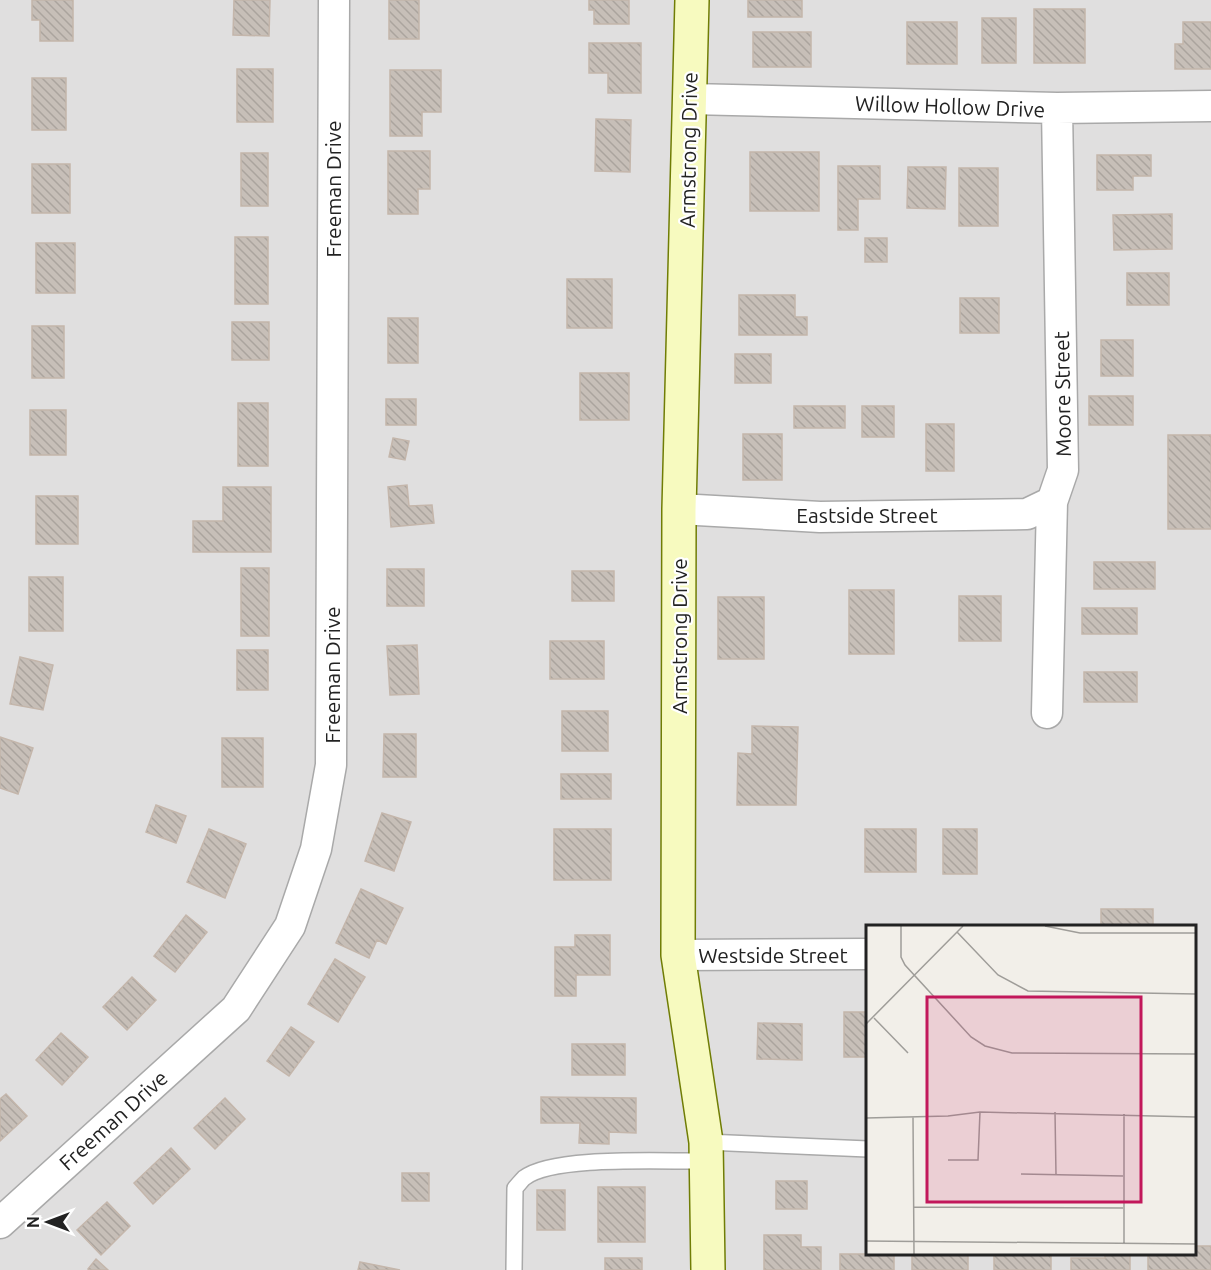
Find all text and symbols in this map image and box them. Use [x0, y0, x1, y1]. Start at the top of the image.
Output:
street label: Armstrong Drive [675, 72, 701, 228]
street label: Willow Hollow Drive [855, 91, 1045, 121]
street label: Freeman Drive [321, 120, 345, 258]
street label: Moore Street [1049, 331, 1075, 457]
street label: Eastside Street [796, 503, 938, 527]
street label: Armstrong Drive [667, 558, 691, 714]
street label: Freeman Drive [320, 606, 344, 744]
inset map [866, 925, 1196, 1255]
street label: Westside Street [698, 943, 848, 967]
street label: Freeman Drive [54, 1065, 172, 1175]
north arrow [18, 1192, 78, 1252]
text: N [24, 1216, 42, 1228]

